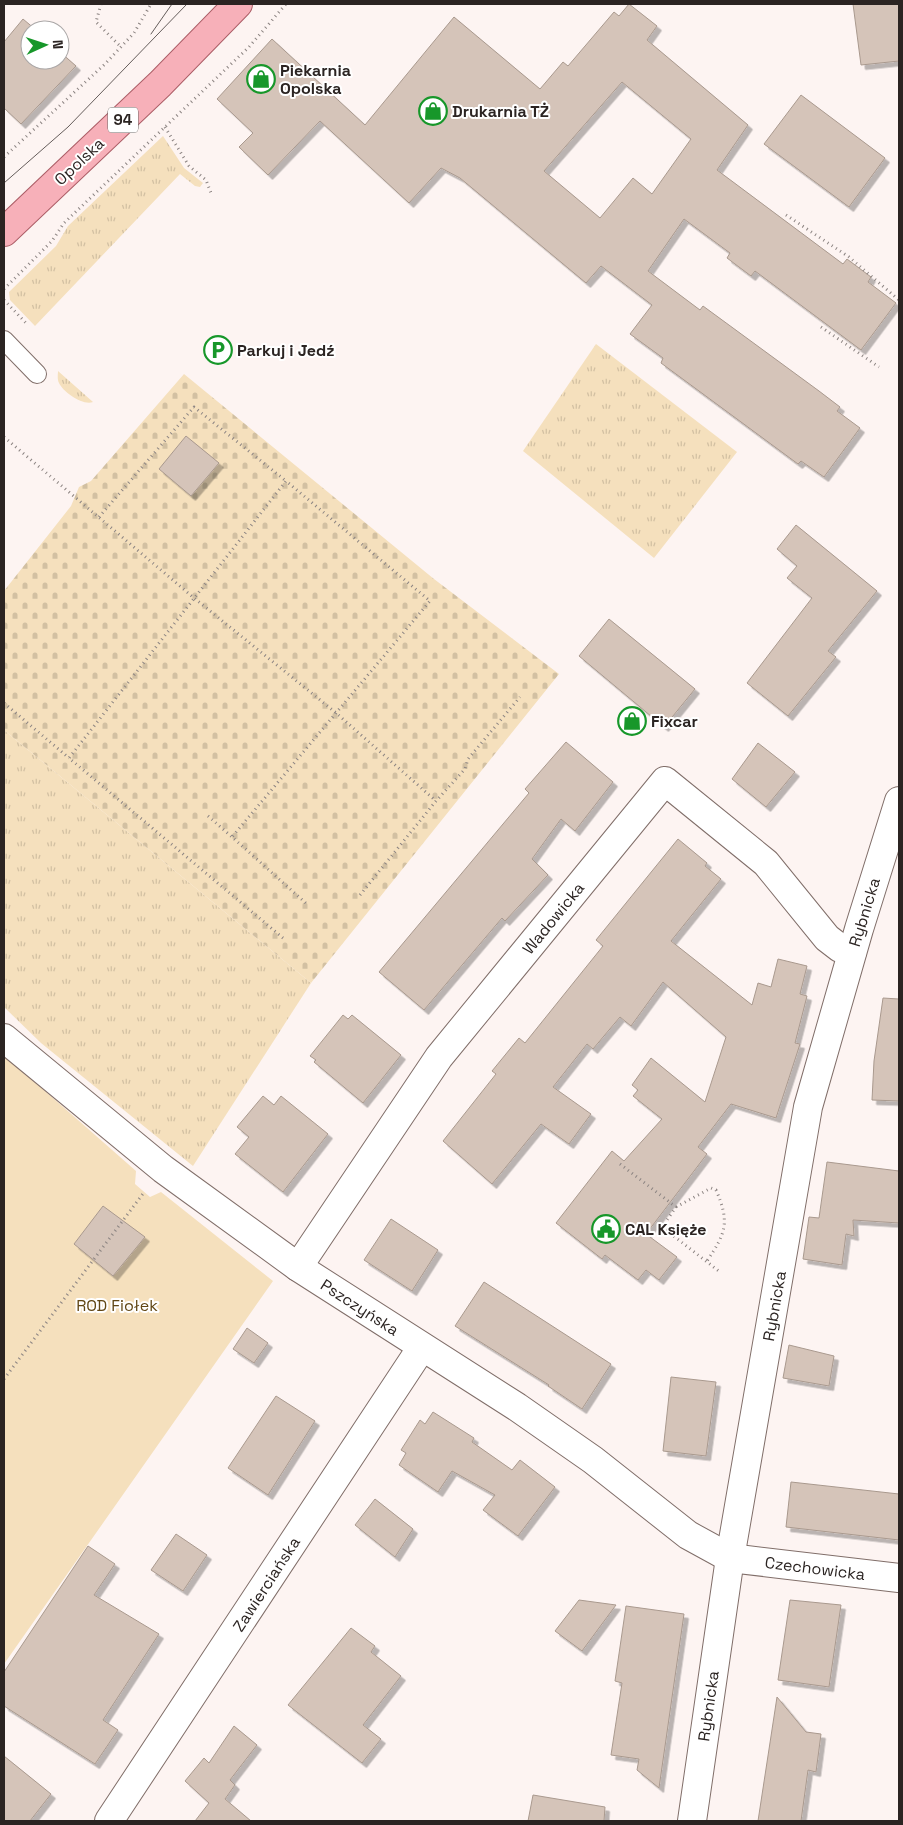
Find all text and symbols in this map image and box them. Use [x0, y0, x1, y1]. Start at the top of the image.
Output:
north arrow [20, 20, 70, 70]
text: N [49, 39, 67, 49]
place label: Piekarnia Opolska [280, 60, 351, 99]
shop icon: Piekarnia Opolska [246, 64, 276, 94]
shop icon: Drukarnia TŻ [418, 96, 448, 126]
place label: Drukarnia TŻ [452, 101, 549, 122]
road number: 94 [108, 108, 138, 132]
street label: Opolska [50, 133, 109, 190]
parking icon: Parkuj i Jedź [203, 335, 233, 365]
place label: Parkuj i Jedź [237, 340, 335, 361]
shop icon: Fixcar [617, 706, 647, 736]
place label: Fixcar [651, 711, 698, 732]
street label: Rybnicka [844, 875, 885, 949]
street label: Wadowicka [518, 878, 589, 959]
public building icon: CAL Księże [591, 1214, 621, 1244]
place label: CAL Księże [625, 1219, 707, 1240]
street label: Rybnicka [758, 1269, 791, 1343]
street label: Pszczyńska [317, 1274, 403, 1341]
park label: ROD Fiołek [76, 1295, 158, 1316]
street label: Zawierciańska [228, 1533, 305, 1636]
street label: Czechowicka [764, 1552, 866, 1585]
street label: Rybnicka [693, 1669, 724, 1743]

